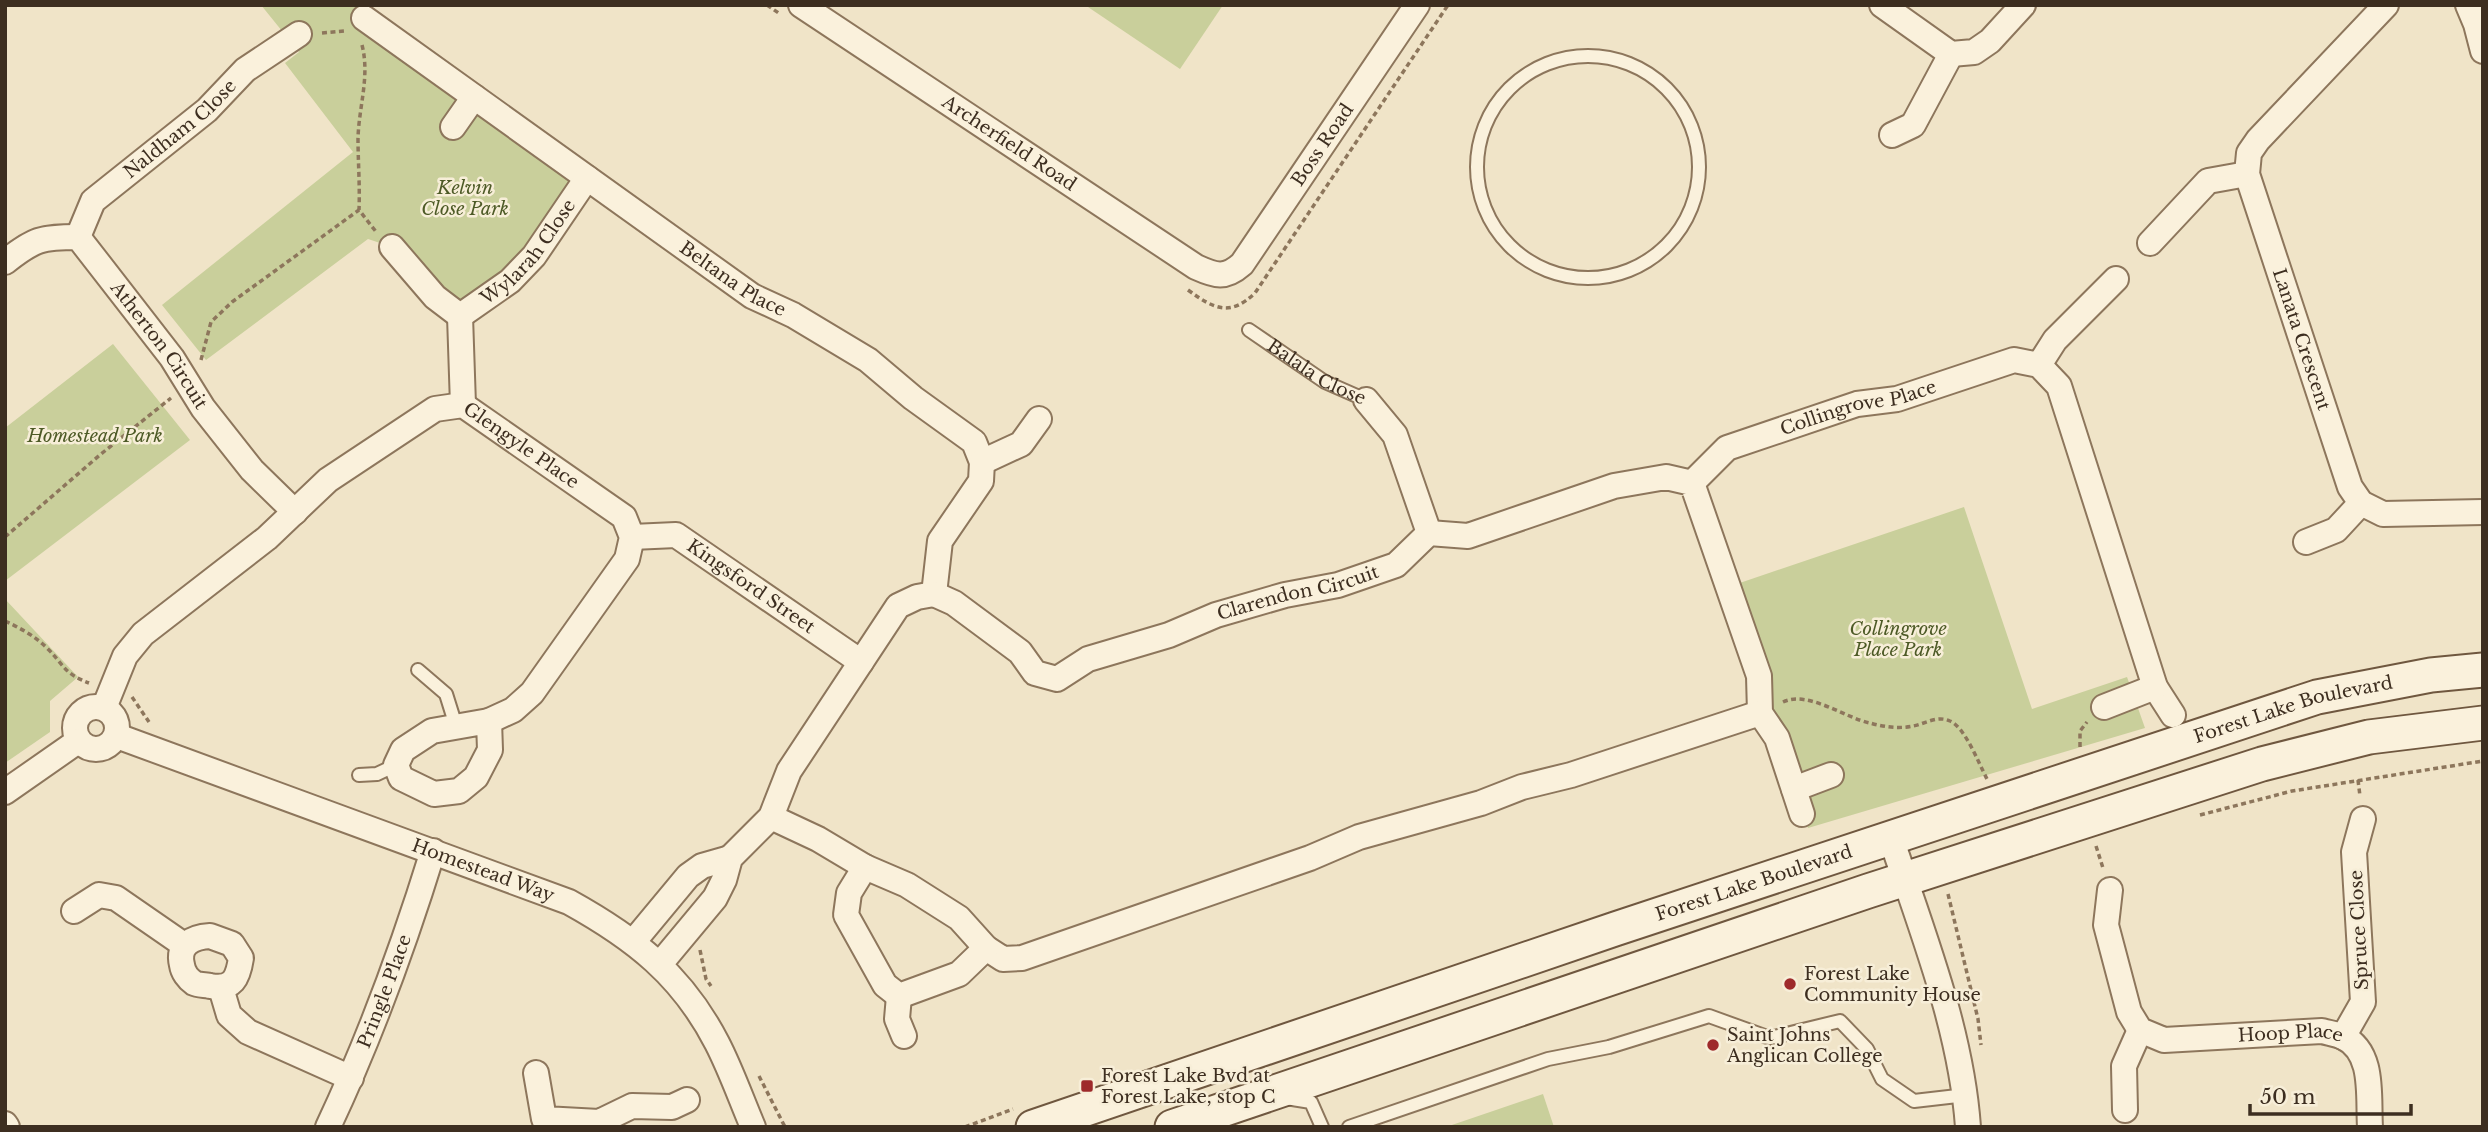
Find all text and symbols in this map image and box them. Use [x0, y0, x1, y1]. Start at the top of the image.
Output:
street label: Naldham Close [119, 75, 241, 183]
street label: Archerfield Road [937, 90, 1081, 196]
street label: Boss Road [1287, 99, 1358, 190]
park label: Kelvin Close Park [421, 177, 509, 220]
street label: Wylarah Close [475, 195, 580, 310]
street label: Beltana Place [675, 237, 789, 321]
street label: Lanata Crescent [2268, 266, 2335, 413]
street label: Atherton Circuit [105, 276, 212, 413]
street label: Balala Close [1263, 335, 1369, 410]
street label: Collingrove Place [1777, 376, 1939, 440]
street label: Glengyle Place [459, 398, 583, 493]
park label: Homestead Park [26, 425, 163, 447]
street label: Kingsford Street [683, 535, 819, 638]
street label: Clarendon Circuit [1214, 561, 1382, 625]
park label: Collingrove Place Park [1849, 618, 1947, 661]
street label: Forest Lake Boulevard [2191, 672, 2395, 748]
street label: Homestead Way [409, 834, 558, 907]
street label: Forest Lake Boulevard [1653, 840, 1855, 926]
street label: Spruce Close [2345, 869, 2373, 991]
street label: Pringle Place [353, 932, 416, 1052]
place label: Forest Lake Community House [1804, 963, 1981, 1006]
marker: Forest Lake Community House [1782, 976, 1798, 992]
street label: Hoop Place [2237, 1020, 2346, 1047]
place label: Saint Johns Anglican College [1726, 1024, 1882, 1067]
marker: Saint Johns Anglican College [1705, 1037, 1721, 1053]
place label: Forest Lake Bvd at Forest Lake, stop C [1101, 1065, 1275, 1108]
scale bar [2250, 1072, 2411, 1116]
marker: Forest Lake Bvd at Forest Lake, stop C [1079, 1078, 1095, 1094]
text: 50 m [2260, 1084, 2316, 1110]

